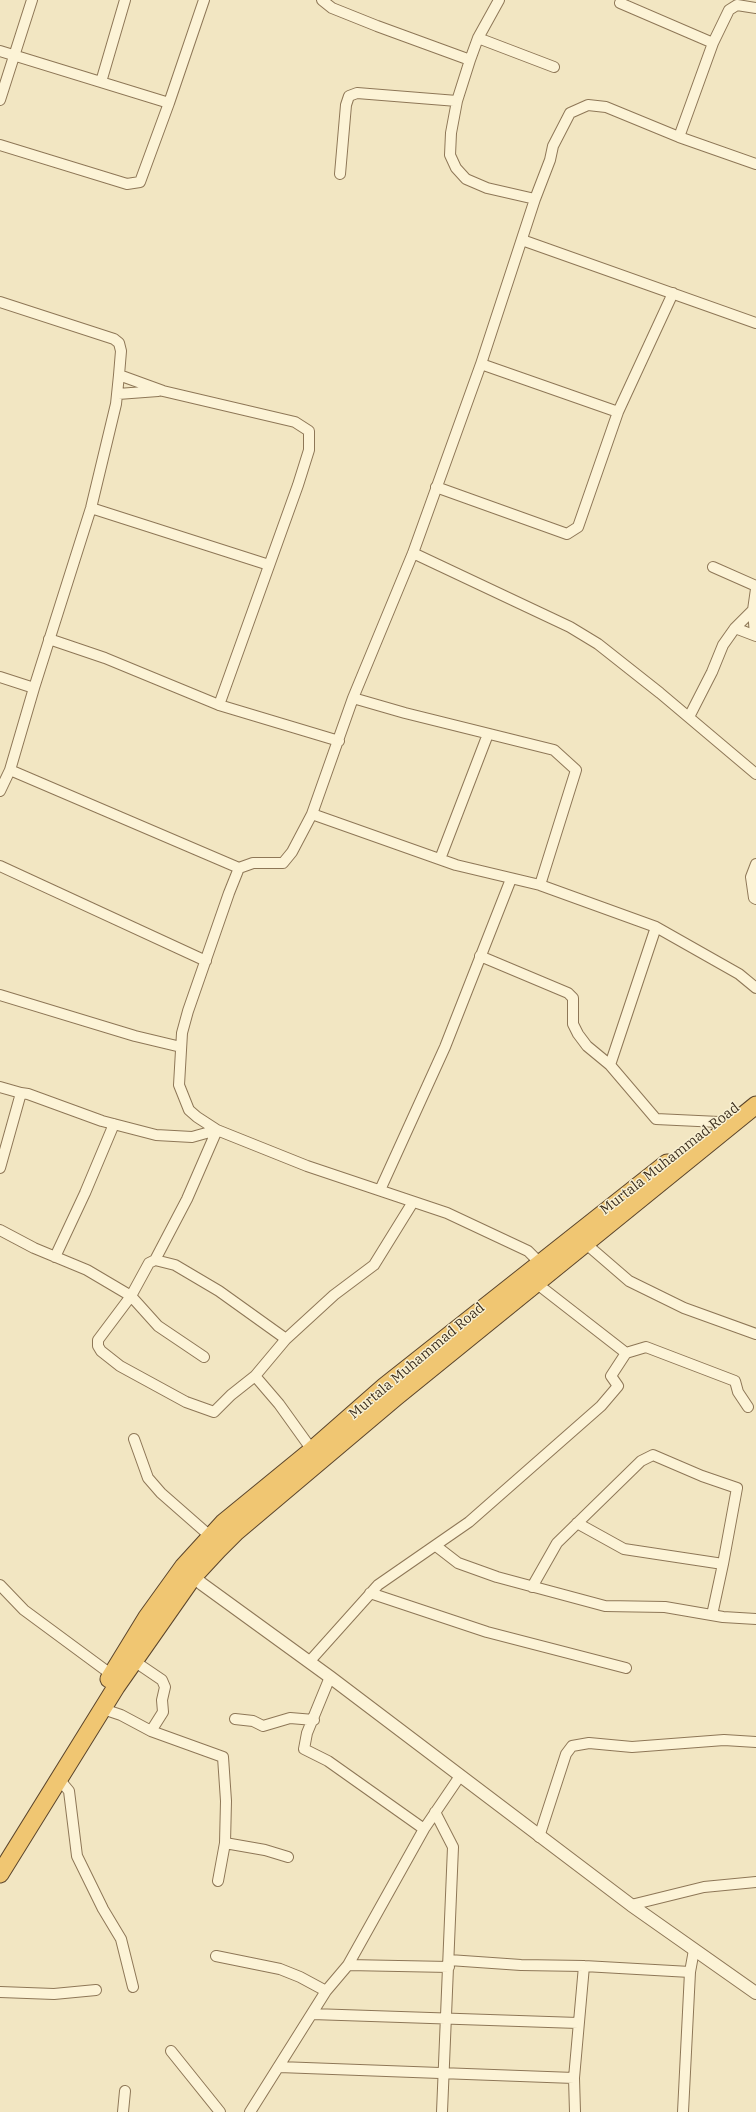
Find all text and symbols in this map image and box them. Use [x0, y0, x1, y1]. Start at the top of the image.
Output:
street label: Murtala Muhammad Road [597, 1100, 743, 1218]
street label: Murtala Muhammad Road [346, 1299, 488, 1423]

